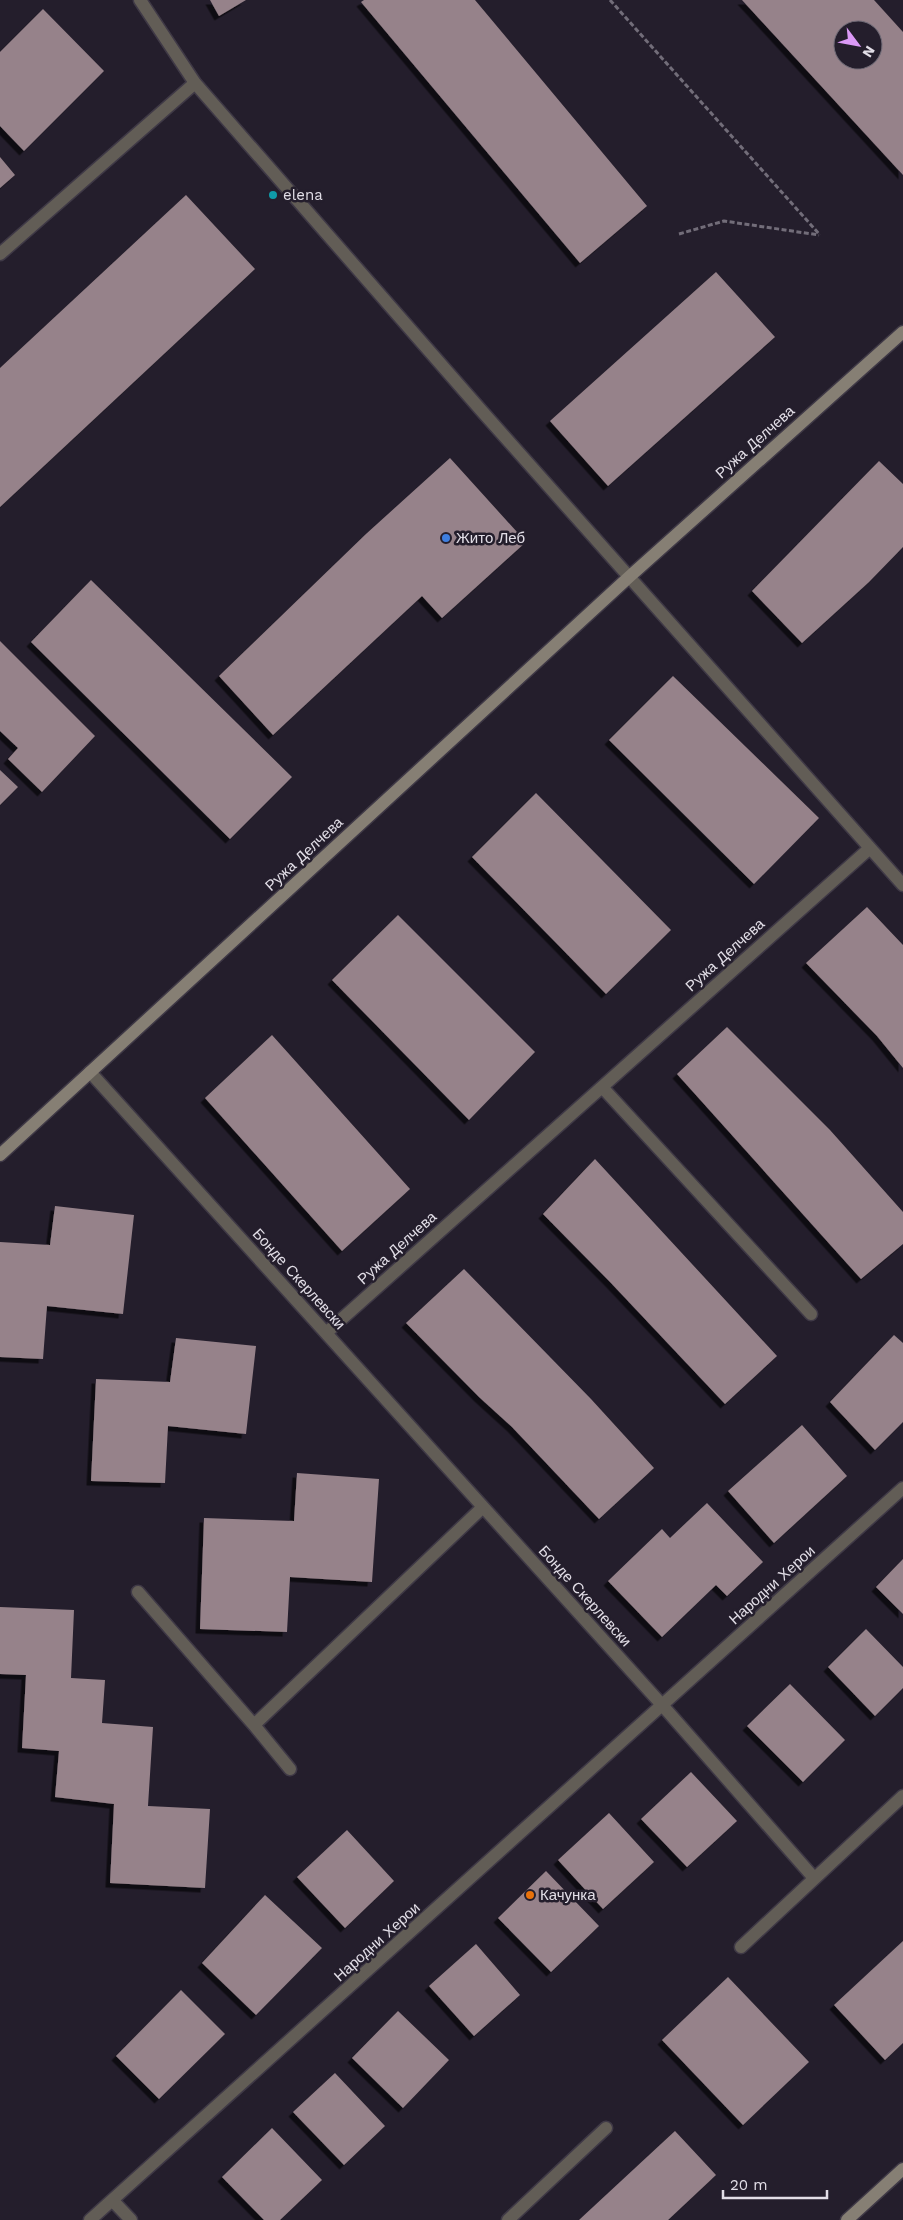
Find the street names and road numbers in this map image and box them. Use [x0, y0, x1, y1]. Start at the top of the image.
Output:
street label: Ружа Делчева [712, 401, 799, 482]
street label: Ружа Делчева [261, 813, 347, 895]
street label: Ружа Делчева [682, 914, 769, 995]
street label: Ружа Делчева [354, 1207, 441, 1288]
street label: Бонде Скерлевски [249, 1225, 349, 1333]
street label: Бонде Скерлевски [535, 1542, 635, 1650]
street label: Народни Херои [725, 1542, 819, 1628]
street label: Народни Херои [330, 1899, 424, 1985]

